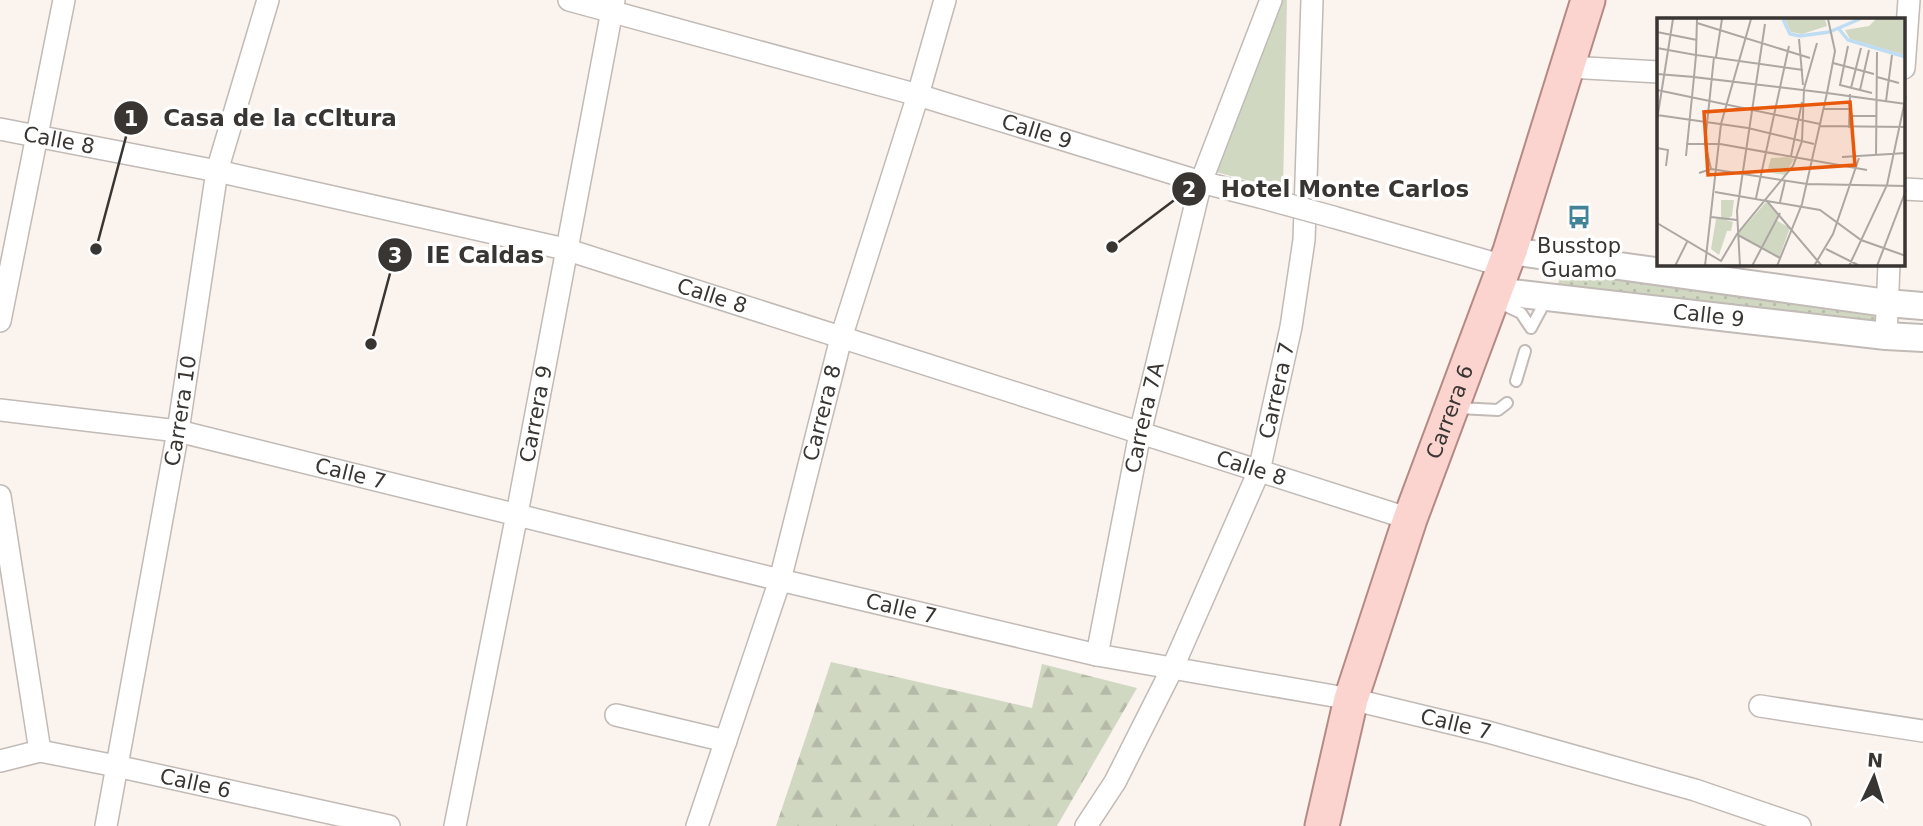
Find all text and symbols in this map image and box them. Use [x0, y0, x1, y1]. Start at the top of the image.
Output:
inset map [1657, 18, 1906, 266]
callout: Casa de la cCltura [114, 96, 411, 140]
text: Casa de la cCltura [163, 105, 397, 131]
text: 1 [124, 107, 138, 131]
street label: Calle 9 [999, 109, 1075, 154]
street label: Calle 8 [21, 122, 97, 159]
callout: Hotel Monte Carlos [1172, 167, 1483, 211]
text: Hotel Monte Carlos [1221, 176, 1469, 202]
text: 2 [1182, 178, 1196, 202]
bus stop icon: Busstop Guamo [1565, 203, 1593, 231]
callout: IE Caldas [377, 233, 559, 277]
place label: Busstop Guamo [1537, 234, 1621, 282]
text: IE Caldas [426, 242, 544, 268]
text: 3 [388, 244, 402, 268]
street label: Calle 8 [674, 274, 750, 318]
street label: Calle 9 [1671, 300, 1746, 332]
street label: Carrera 7 [1254, 340, 1299, 441]
street label: Carrera 10 [160, 354, 201, 468]
street label: Carrera 7A [1121, 359, 1169, 475]
street label: Carrera 8 [798, 362, 846, 464]
street label: Carrera 6 [1422, 362, 1478, 462]
street label: Carrera 9 [515, 363, 557, 464]
street label: Calle 8 [1213, 446, 1289, 491]
street label: Calle 7 [313, 453, 388, 494]
street label: Calle 7 [863, 589, 939, 629]
street label: Calle 7 [1418, 704, 1494, 744]
north arrow [1839, 742, 1909, 812]
text: N [1866, 749, 1884, 772]
street label: Calle 6 [158, 764, 233, 803]

